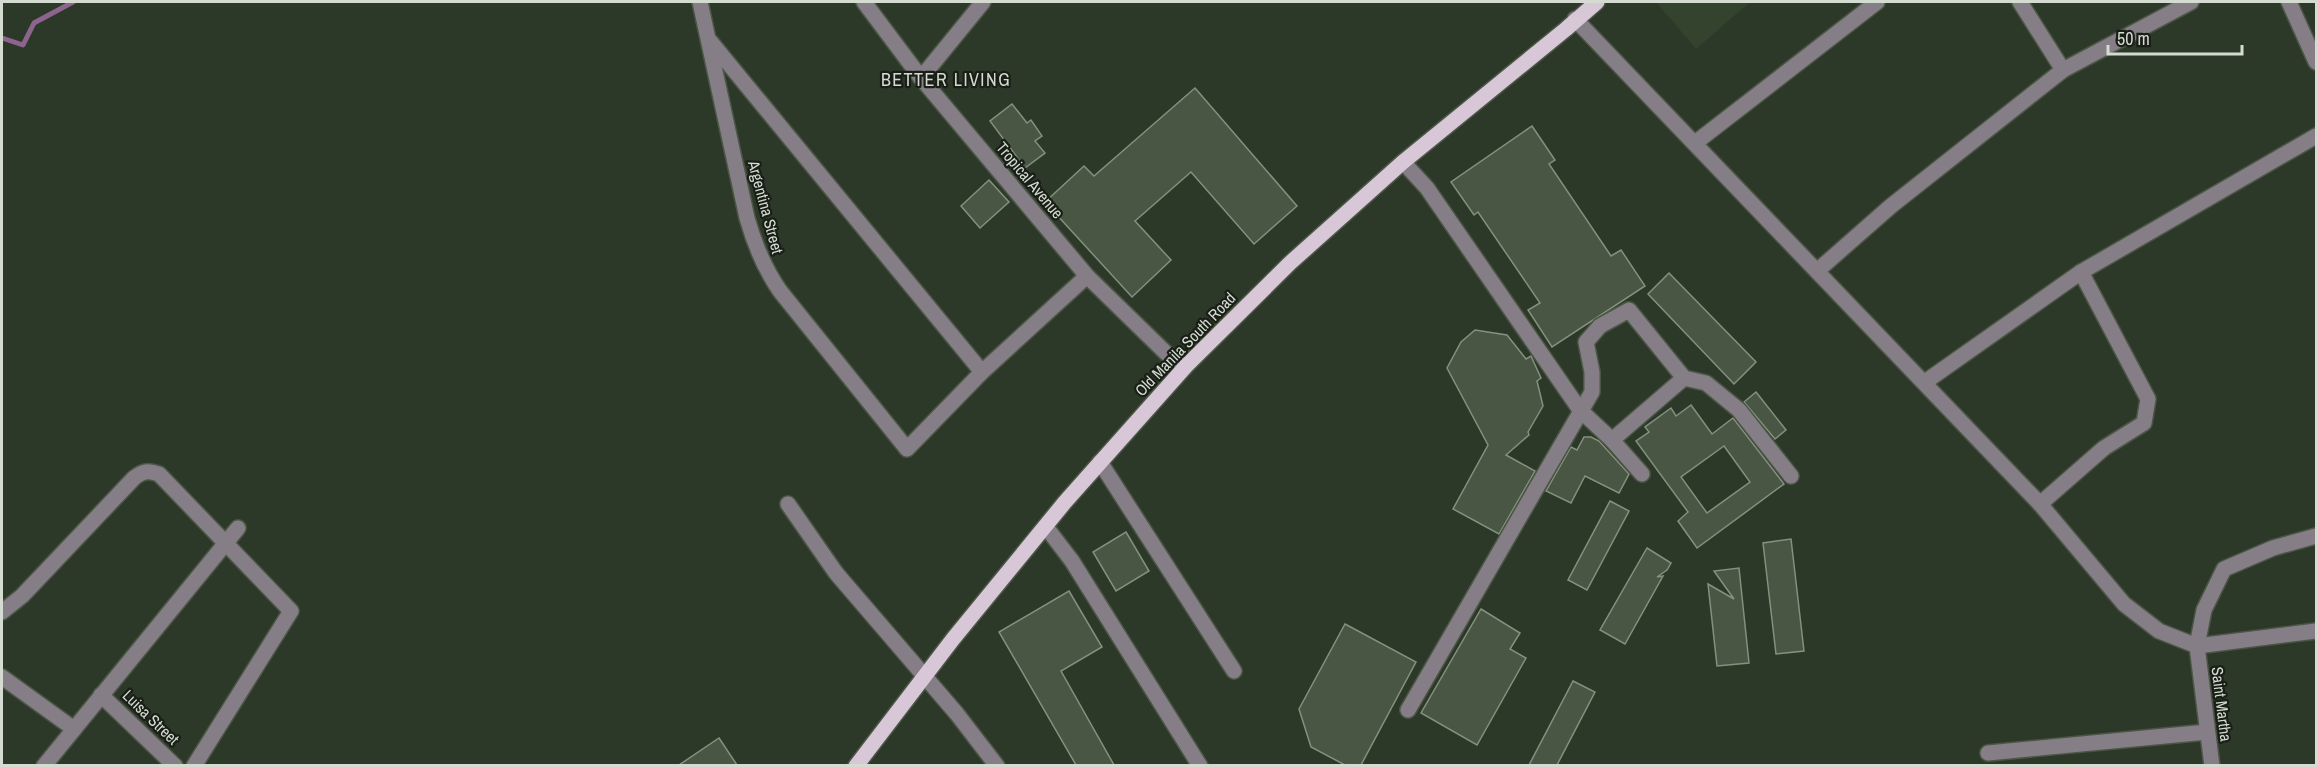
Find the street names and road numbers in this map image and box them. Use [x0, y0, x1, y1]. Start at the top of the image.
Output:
street label: Tropical Avenue [991, 137, 1069, 223]
street label: Argentina Street [743, 157, 789, 256]
street label: Old Manila South Road [1130, 287, 1240, 401]
street label: Saint Martha [2207, 665, 2238, 743]
street label: Luisa Street [118, 685, 184, 750]

